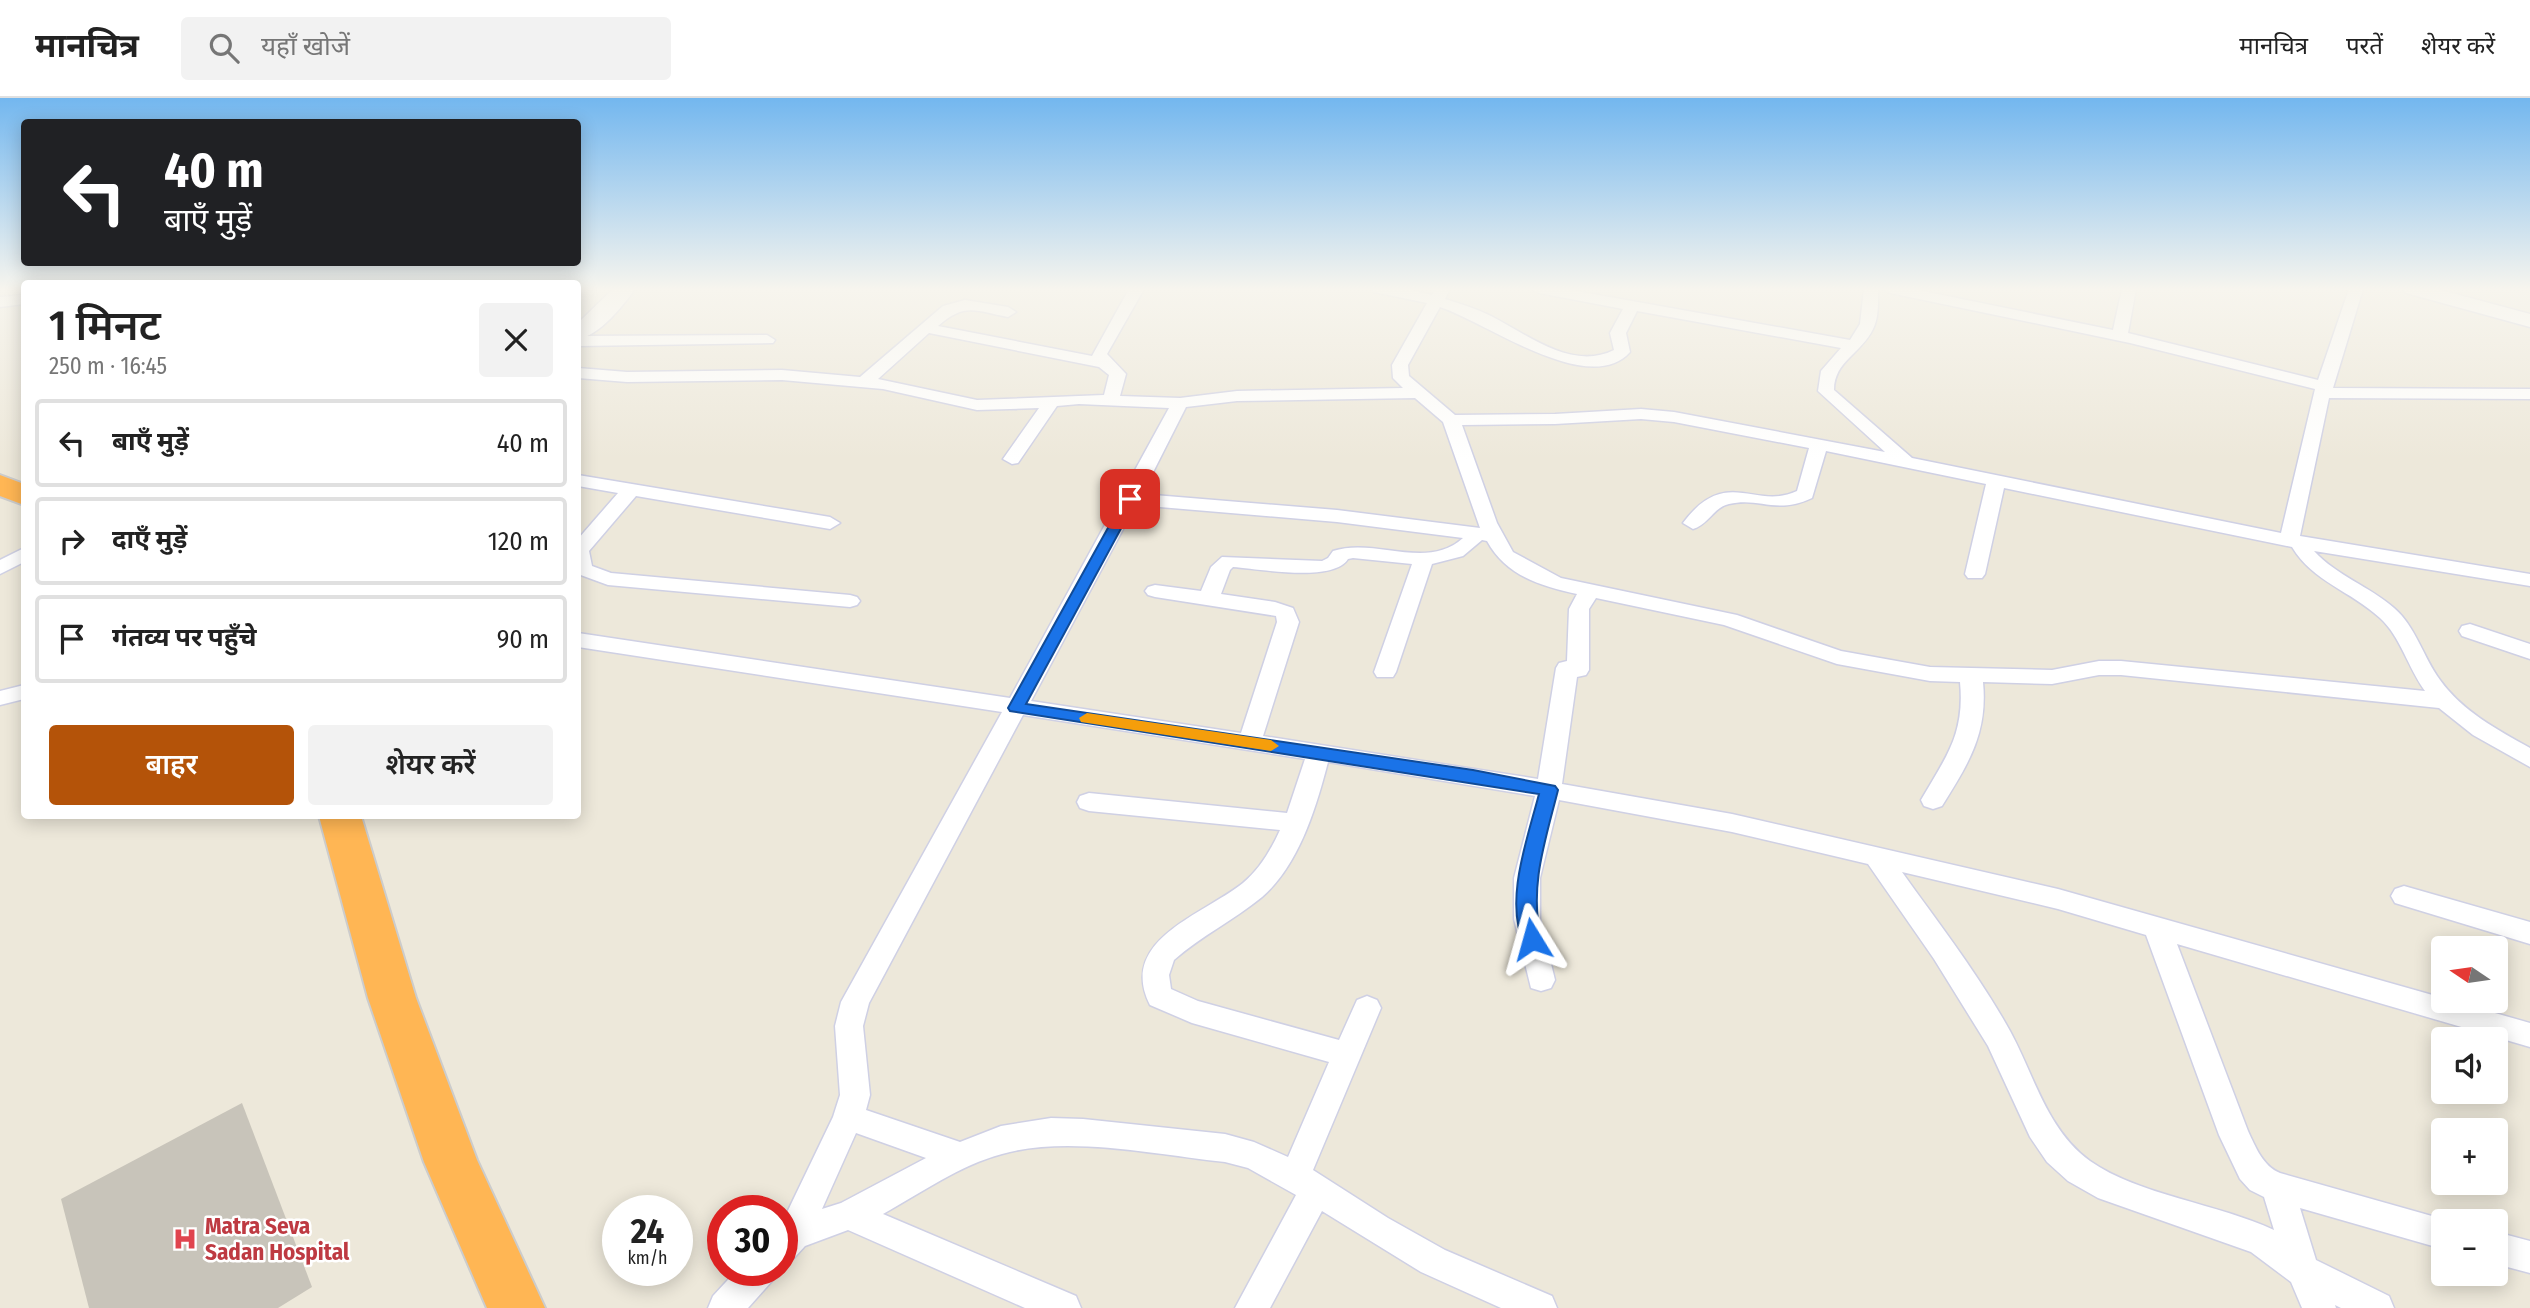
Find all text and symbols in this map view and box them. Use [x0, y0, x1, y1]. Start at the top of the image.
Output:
search box [181, 17, 671, 80]
text: मानचित्र [35, 26, 139, 66]
icon: search [205, 29, 243, 67]
text: यहाँ खोजें [261, 31, 350, 62]
text: मानचित्र [2239, 32, 2308, 60]
text: परतें [2346, 32, 2383, 60]
text: शेयर करें [2421, 32, 2495, 60]
text: 40 m [164, 141, 264, 200]
icon: left [49, 147, 140, 238]
text: बाएँ मुड़ें [164, 201, 252, 239]
text: 1 मिनट [49, 301, 161, 351]
button: close [479, 303, 553, 377]
text: 250 m · 16:45 [49, 352, 167, 380]
icon: left [53, 424, 91, 462]
text: बाएँ मुड़ें [112, 426, 189, 457]
text: 40 m [497, 428, 549, 459]
pin [1100, 469, 1160, 529]
icon: arrive [1111, 480, 1149, 518]
icon: right [53, 522, 91, 560]
text: दाएँ मुड़ें [112, 524, 187, 555]
text: 120 m [488, 526, 549, 557]
icon: arrive [53, 620, 91, 658]
text: गंतव्य पर पहुँचे [112, 622, 256, 653]
text: 90 m [497, 624, 549, 655]
button: बाहर [49, 725, 294, 805]
button: शेयर करें [308, 725, 553, 805]
position arrow [1495, 902, 1569, 976]
north arrow [2431, 936, 2508, 1013]
map controls [2431, 936, 2508, 1286]
button: sound [2431, 1027, 2508, 1104]
button: + [2431, 1118, 2508, 1195]
speed limit sign: 30 [707, 1195, 798, 1286]
button: − [2431, 1209, 2508, 1286]
text: 24 [631, 1210, 664, 1252]
place label: Matra Seva Sadan Hospital [205, 1212, 350, 1266]
hospital icon: Matra Seva Sadan Hospital [171, 1225, 199, 1253]
text: km/h [627, 1247, 668, 1269]

